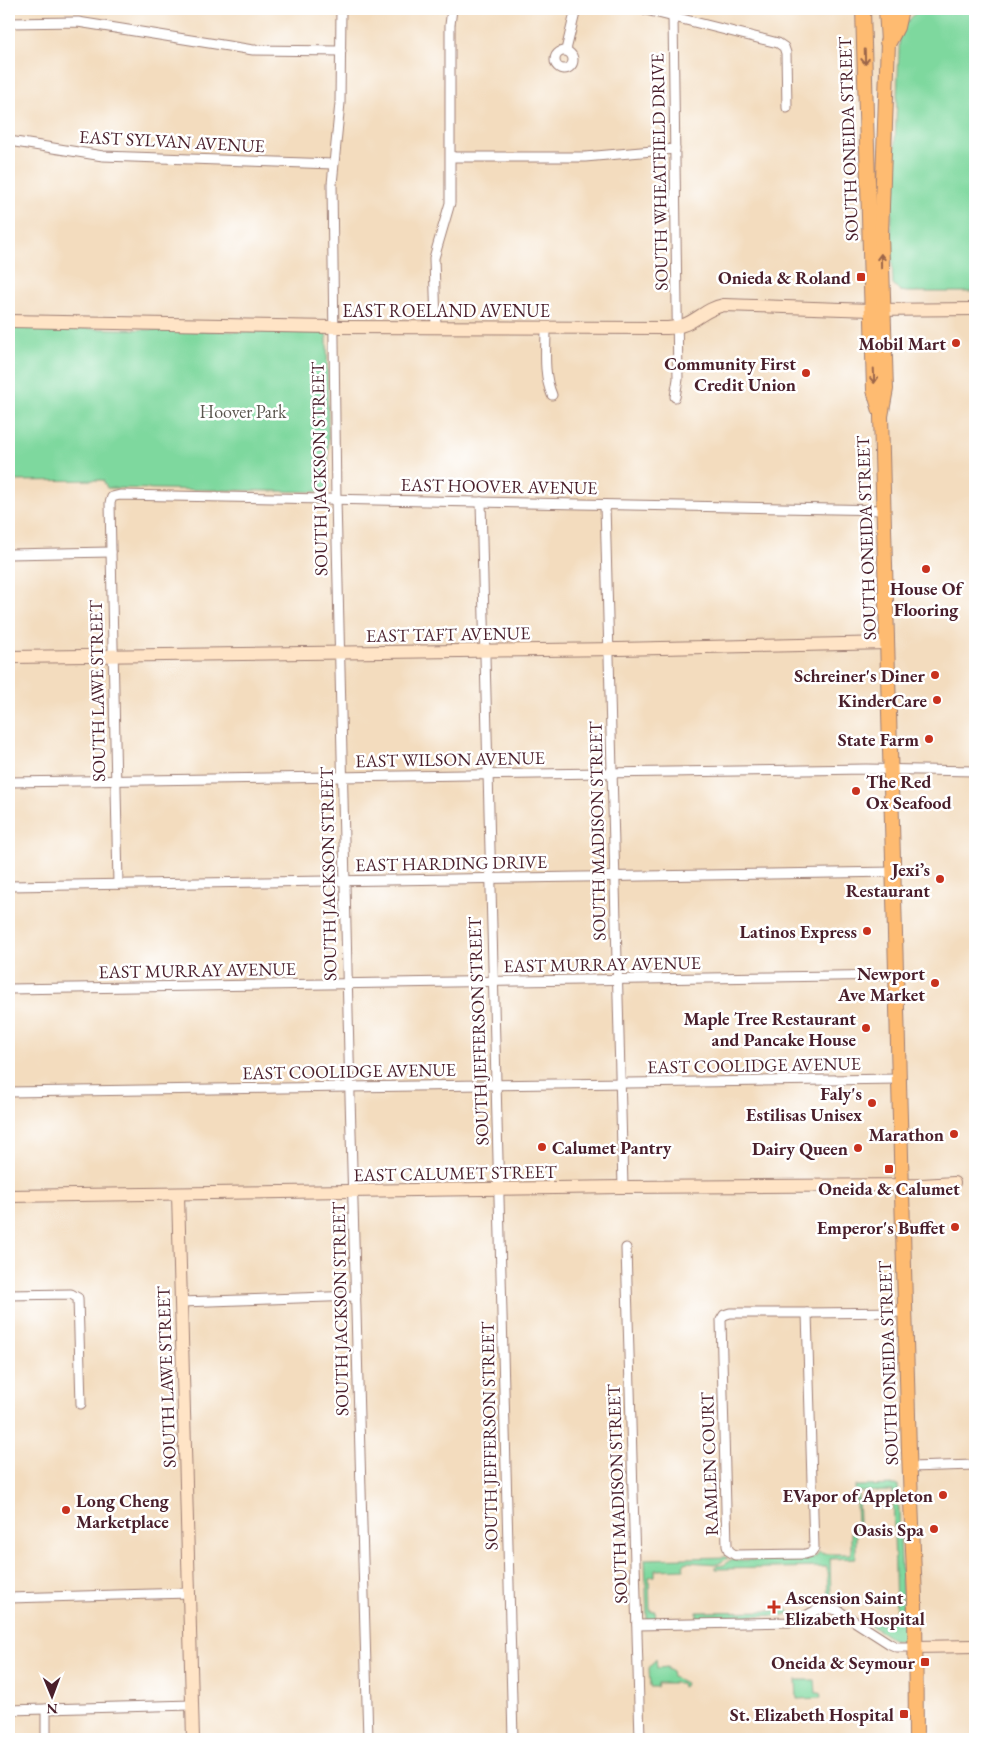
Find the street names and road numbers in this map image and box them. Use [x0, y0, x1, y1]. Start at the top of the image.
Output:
street label: SOUTH ONEIDA STREET [833, 35, 863, 242]
street label: SOUTH WHEATFIELD DRIVE [645, 53, 673, 291]
street label: EAST SYLVAN AVENUE [79, 125, 265, 157]
street label: EAST ROELAND AVENUE [342, 299, 550, 322]
street label: SOUTH JACKSON STREET [306, 361, 332, 576]
street label: SOUTH ONEIDA STREET [851, 434, 881, 641]
street label: EAST HOOVER AVENUE [401, 473, 597, 499]
street label: SOUTH LAWE STREET [84, 599, 110, 782]
street label: EAST TAFT AVENUE [366, 621, 530, 647]
street label: SOUTH MADISON STREET [584, 720, 610, 941]
street label: EAST WILSON AVENUE [355, 746, 545, 772]
street label: SOUTH JACKSON STREET [315, 766, 341, 981]
street label: EAST HARDING DRIVE [355, 850, 547, 876]
street label: SOUTH JEFFERSON STREET [462, 915, 493, 1146]
street label: EAST MURRAY AVENUE [503, 951, 701, 977]
street label: EAST MURRAY AVENUE [98, 957, 296, 983]
street label: EAST COOLIDGE AVENUE [647, 1052, 861, 1078]
street label: EAST COOLIDGE AVENUE [242, 1058, 456, 1084]
street label: EAST CALUMET STREET [353, 1160, 558, 1186]
street label: SOUTH JACKSON STREET [327, 1201, 353, 1416]
street label: SOUTH ONEIDA STREET [873, 1259, 903, 1466]
street label: SOUTH LAWE STREET [151, 1285, 181, 1468]
street label: SOUTH JEFFERSON STREET [475, 1320, 502, 1551]
street label: SOUTH MADISON STREET [602, 1383, 632, 1604]
street label: RAMLEN COURT [695, 1391, 723, 1536]

